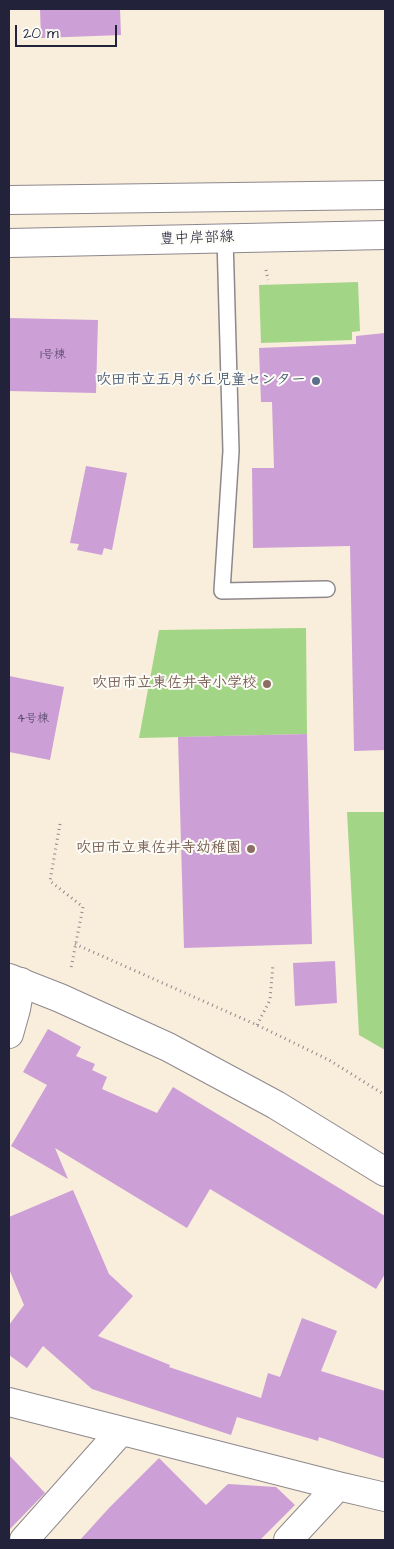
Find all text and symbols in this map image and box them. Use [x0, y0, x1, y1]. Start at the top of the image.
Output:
scale bar [18, 15, 120, 47]
text: 20 m [23, 23, 59, 44]
street label: 豊中岸部線 [159, 229, 235, 249]
house number: 1号棟 [40, 348, 66, 362]
place label: 吹田市立五月が丘児童センター [96, 372, 306, 390]
marker: 吹田市立五月が丘児童センター [310, 375, 322, 387]
place label: 吹田市立東佐井寺小学校 [92, 675, 257, 693]
marker: 吹田市立東佐井寺小学校 [261, 678, 273, 690]
house number: 4号棟 [17, 712, 49, 726]
place label: 吹田市立東佐井寺幼稚園 [76, 840, 241, 858]
marker: 吹田市立東佐井寺幼稚園 [245, 843, 257, 855]

